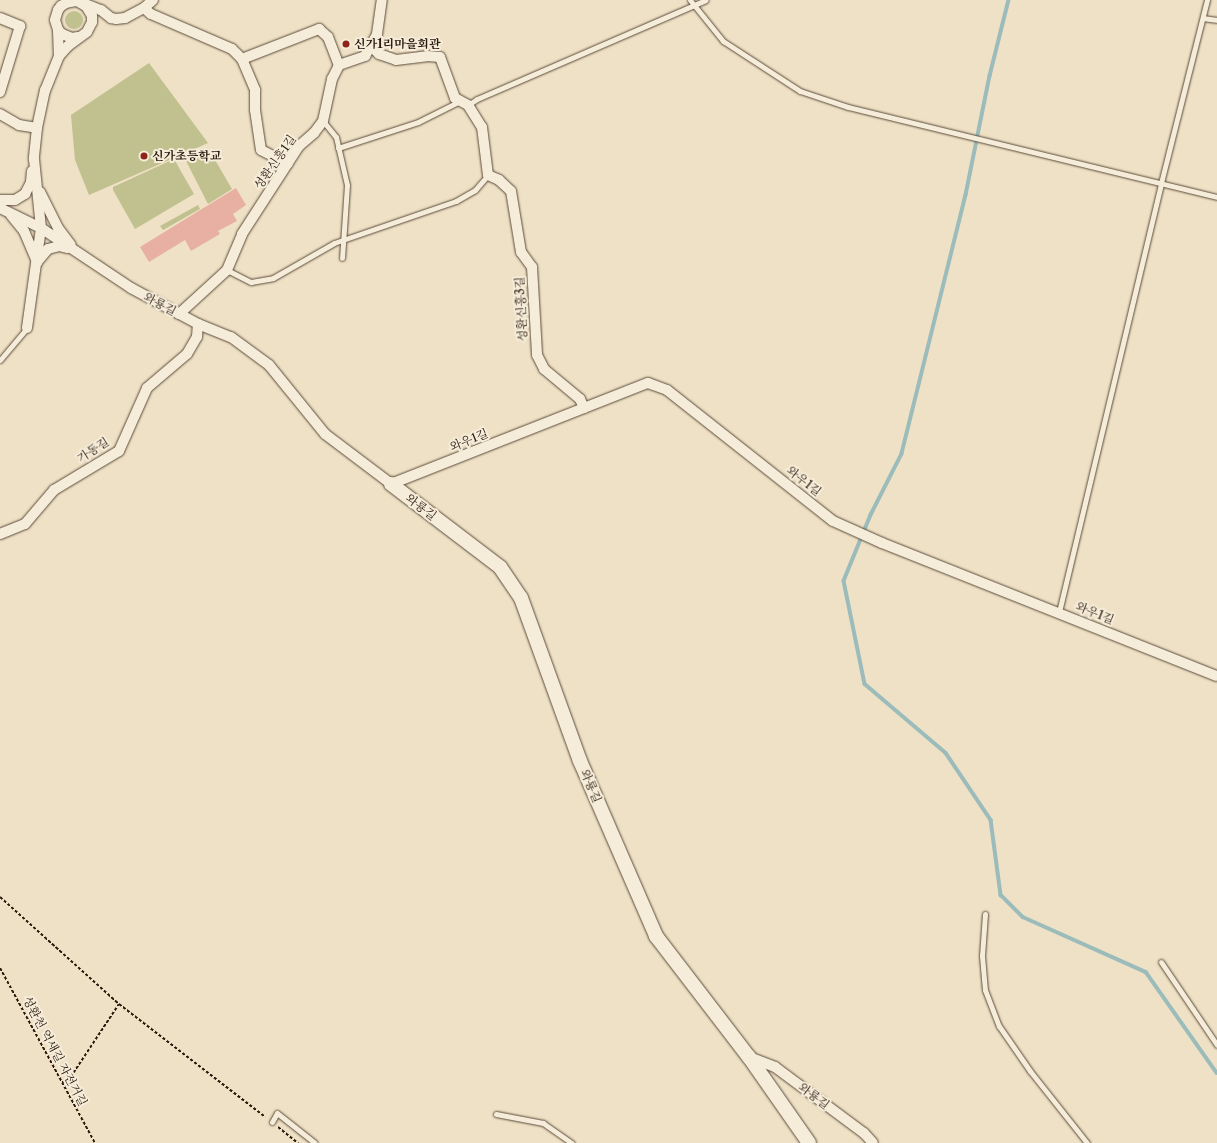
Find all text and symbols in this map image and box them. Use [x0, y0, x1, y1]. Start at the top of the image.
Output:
place label: 신가1리마을회관 [354, 37, 441, 51]
marker: 신가1리마을회관 [341, 39, 351, 49]
street label: 성환신흥1길 [251, 132, 299, 192]
place label: 신가초등학교 [152, 149, 222, 163]
marker: 신가초등학교 [139, 151, 149, 161]
street label: 성환신흥3길 [512, 276, 530, 342]
street label: 와룡길 [141, 289, 179, 319]
street label: 와우1길 [448, 426, 490, 454]
street label: 가동길 [74, 434, 112, 466]
street label: 와우1길 [784, 463, 824, 499]
street label: 와룡길 [403, 491, 439, 523]
street label: 와우1길 [1074, 599, 1116, 627]
street label: 와룡길 [578, 767, 604, 805]
street label: 성환천 억새길 자전거길 [20, 994, 90, 1108]
street label: 와룡길 [796, 1080, 832, 1112]

